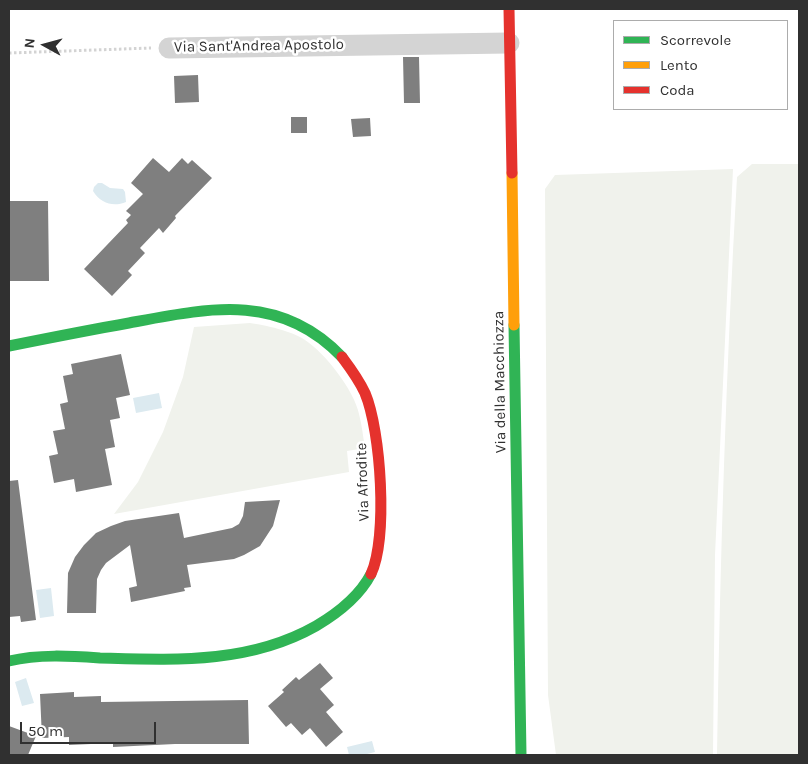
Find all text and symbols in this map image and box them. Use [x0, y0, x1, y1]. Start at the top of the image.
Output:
north arrow [20, 20, 70, 70]
legend [613, 20, 788, 110]
text: Scorrevole [660, 31, 731, 49]
street label: Via Sant'Andrea Apostolo [174, 36, 344, 56]
text: N [21, 37, 39, 49]
text: Lento [660, 56, 698, 74]
text: Coda [660, 81, 695, 99]
street label: Via della Macchiozza [490, 311, 510, 453]
street label: Via Afrodite [353, 442, 373, 522]
scale bar [22, 712, 159, 744]
text: 50 m [28, 722, 63, 740]

